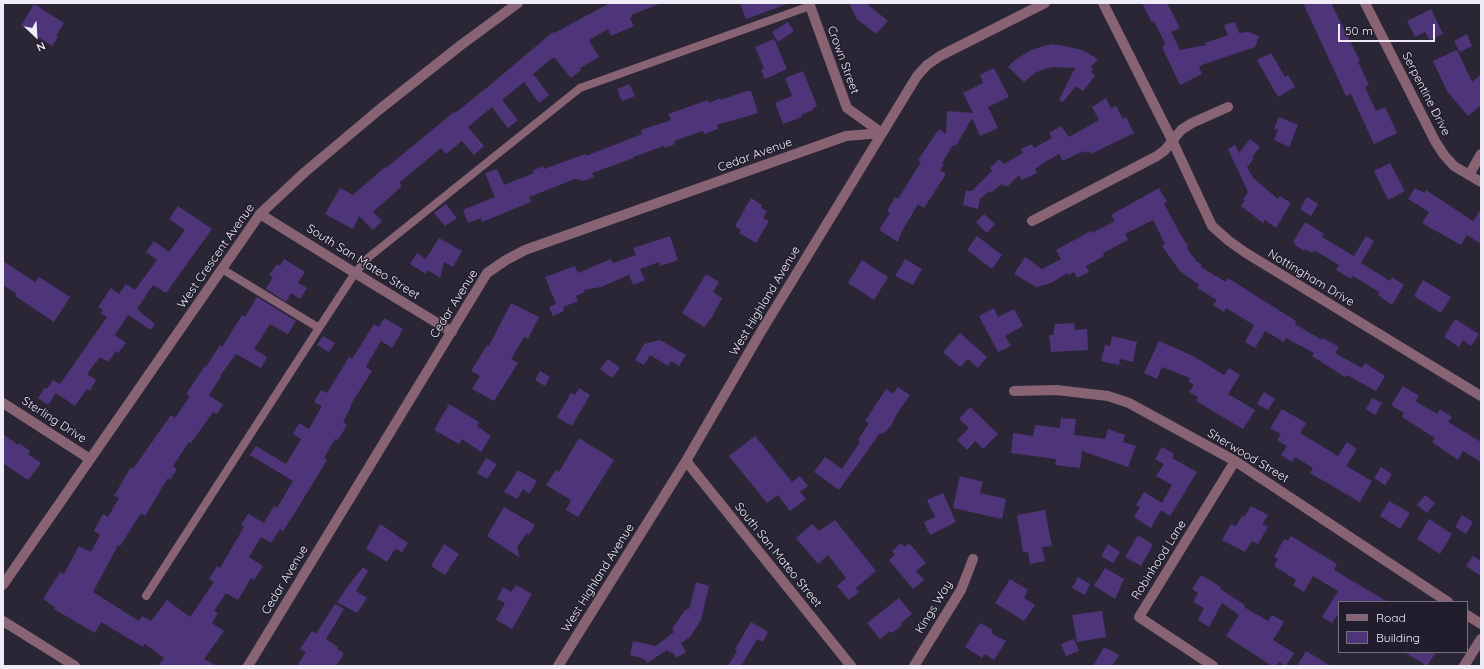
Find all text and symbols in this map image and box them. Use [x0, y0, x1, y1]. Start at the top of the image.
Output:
north arrow [16, 16, 56, 56]
scale bar [1340, 16, 1437, 42]
text: 50 m [1345, 23, 1373, 38]
street label: Crown Street [824, 24, 862, 96]
text: N [34, 39, 48, 55]
street label: Serpentine Drive [1399, 50, 1453, 138]
street label: Cedar Avenue [716, 135, 794, 175]
street label: West Crescent Avenue [175, 201, 257, 311]
street label: South San Mateo Street [304, 221, 422, 303]
street label: West Highland Avenue [727, 244, 803, 358]
street label: Nottingham Drive [1265, 247, 1357, 309]
street label: Cedar Avenue [427, 267, 481, 341]
street label: Sterling Drive [19, 394, 89, 446]
street label: Sherwood Street [1205, 426, 1291, 486]
street label: South San Mateo Street [731, 500, 825, 610]
street label: Robinhood Lane [1129, 517, 1189, 603]
street label: West Highland Avenue [559, 521, 637, 635]
street label: Cedar Avenue [259, 543, 311, 617]
street label: Kings Way [913, 578, 955, 636]
legend [1338, 601, 1468, 653]
text: Road [1376, 610, 1406, 625]
text: Building [1376, 630, 1420, 645]

